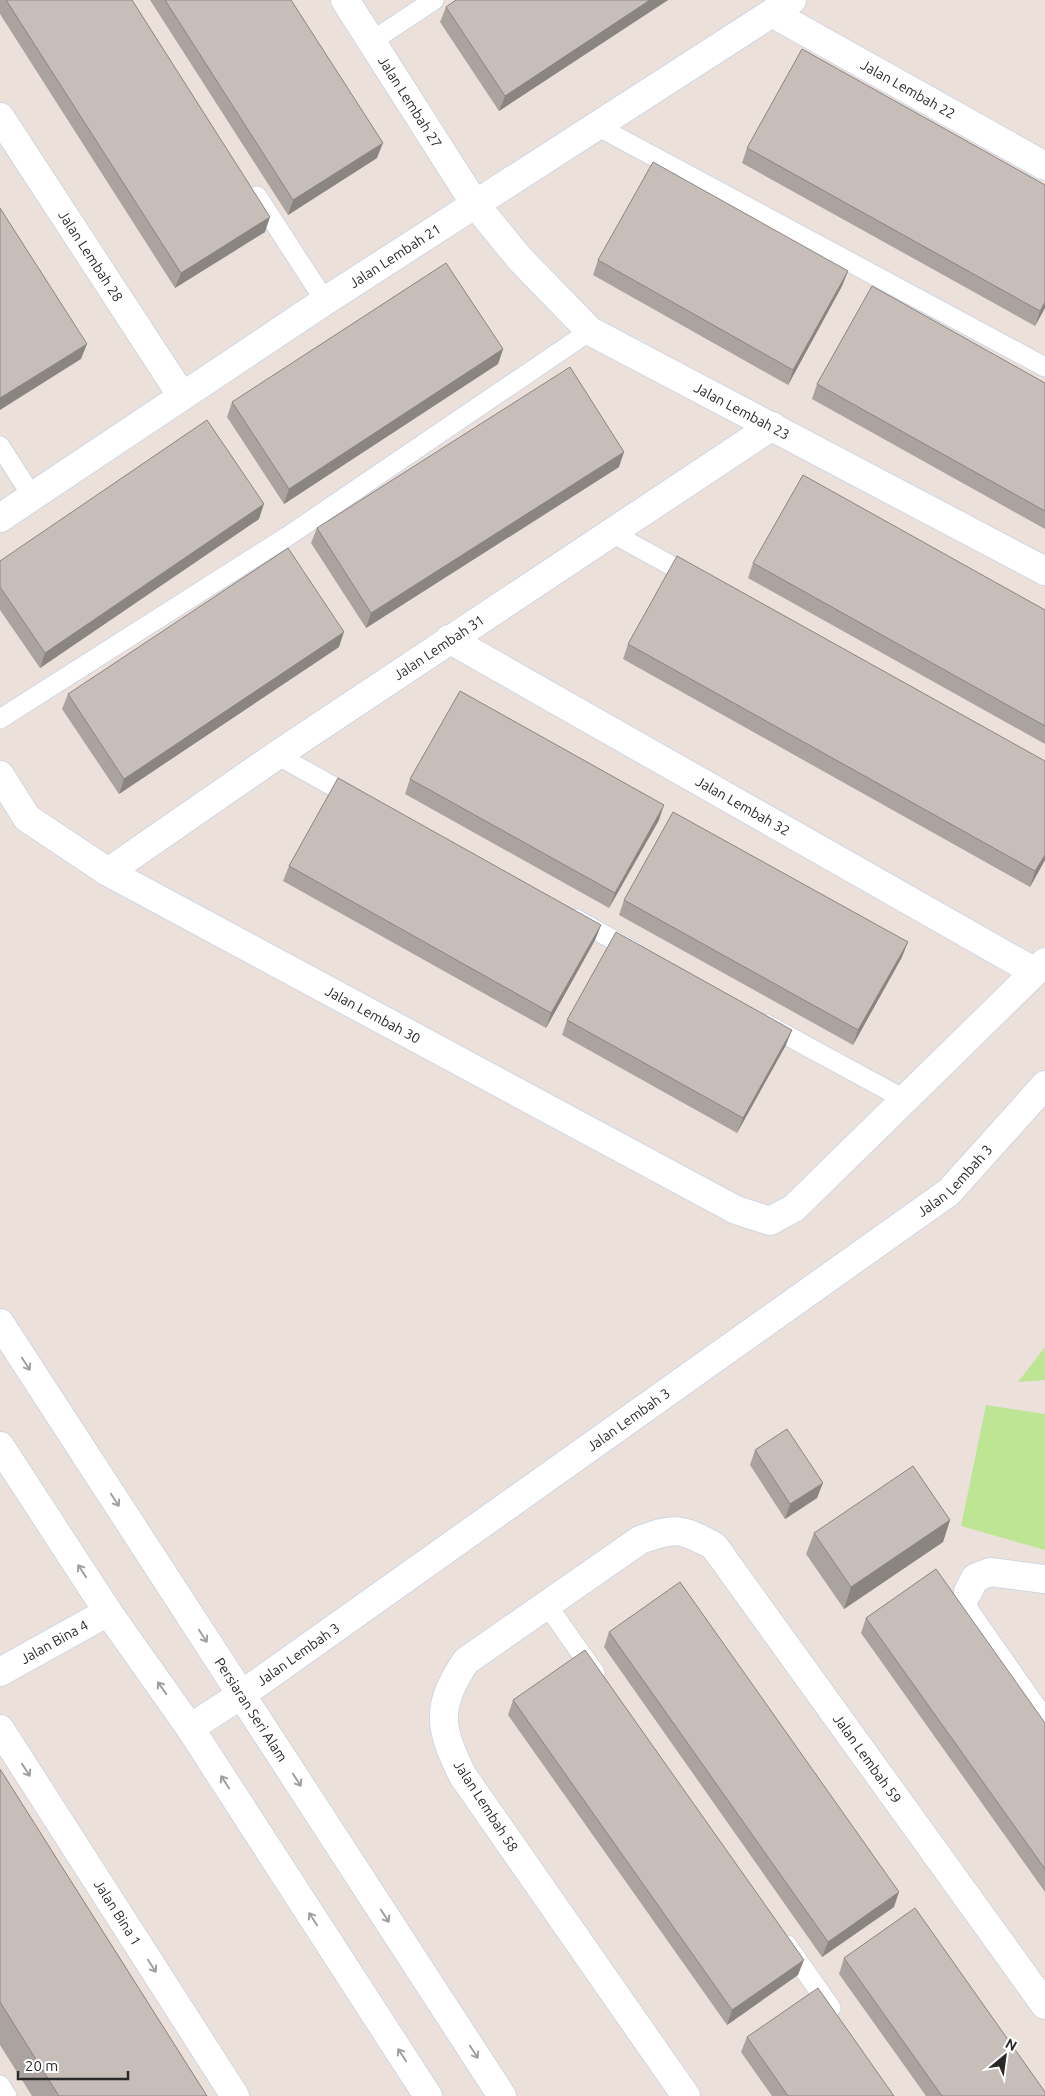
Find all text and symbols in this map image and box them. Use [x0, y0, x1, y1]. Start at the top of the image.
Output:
street label: Jalan Lembah 27 [375, 53, 445, 151]
street label: Jalan Lembah 22 [858, 56, 958, 122]
street label: Jalan Lembah 28 [55, 207, 126, 305]
street label: Jalan Lembah 21 [346, 221, 444, 291]
street label: Jalan Lembah 23 [691, 379, 792, 443]
street label: Jalan Lembah 31 [391, 611, 487, 683]
street label: Jalan Lembah 32 [693, 773, 793, 839]
street label: Jalan Lembah 30 [323, 983, 423, 1047]
street label: Jalan Lembah 3 [914, 1142, 995, 1220]
one-way arrow [22, 1356, 32, 1370]
street label: Jalan Lembah 3 [584, 1385, 673, 1455]
one-way arrow [110, 1493, 120, 1507]
one-way arrow [76, 1564, 87, 1578]
street label: Jalan Bina 4 [18, 1617, 91, 1667]
street label: Jalan Lembah 3 [254, 1619, 343, 1689]
one-way arrow [198, 1629, 208, 1643]
street label: Persiaran Seri Alam [212, 1655, 291, 1765]
one-way arrow [157, 1681, 167, 1695]
street label: Jalan Lembah 59 [830, 1711, 905, 1806]
street label: Jalan Lembah 58 [451, 1757, 521, 1855]
one-way arrow [22, 1763, 32, 1777]
one-way arrow [291, 1773, 302, 1787]
one-way arrow [220, 1775, 230, 1789]
street label: Jalan Bina 1 [91, 1877, 144, 1948]
one-way arrow [380, 1909, 390, 1923]
one-way arrow [308, 1912, 318, 1926]
one-way arrow [146, 1959, 157, 1973]
north arrow [980, 2031, 1030, 2081]
text: N [1003, 2035, 1020, 2054]
one-way arrow [469, 2045, 479, 2059]
scale bar [18, 2048, 128, 2080]
one-way arrow [396, 2048, 407, 2062]
text: 20 m [25, 2057, 58, 2074]

